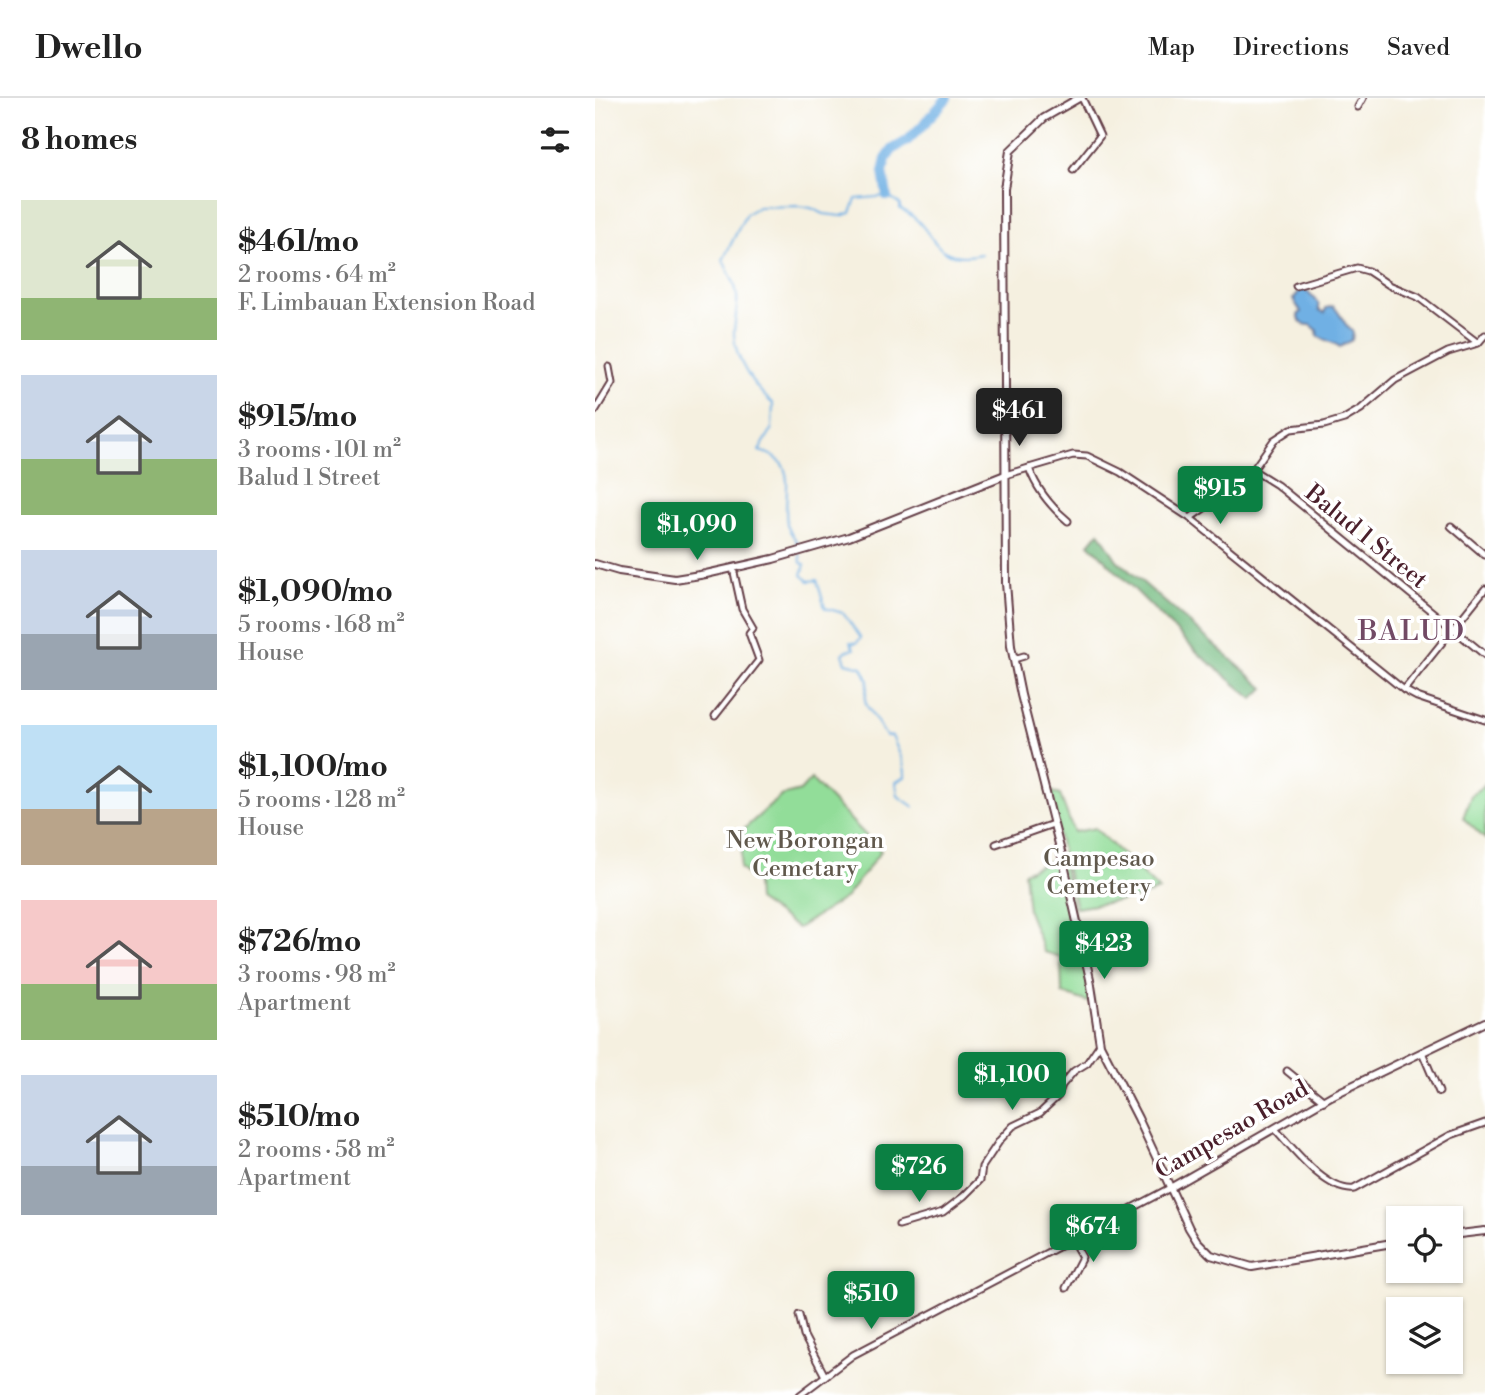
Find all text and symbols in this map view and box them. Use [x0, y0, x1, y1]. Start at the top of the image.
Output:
text: Dwello [35, 28, 143, 69]
text: Map [1148, 33, 1195, 63]
text: Directions [1233, 33, 1349, 63]
text: Saved [1387, 33, 1450, 63]
text: 8 homes [21, 121, 137, 159]
icon: filters [536, 121, 574, 159]
text: $461/mo [238, 223, 359, 261]
icon: home [77, 228, 161, 312]
text: 2 rooms · 64 m² [238, 261, 396, 289]
text: F. Limbauan Extension Road [238, 289, 535, 317]
pin: $461 [978, 388, 1060, 448]
text: $461 [992, 397, 1046, 425]
text: $915/mo [238, 398, 357, 436]
icon: home [77, 403, 161, 487]
text: 3 rooms · 101 m² [238, 436, 401, 464]
text: Balud 1 Street [238, 464, 381, 492]
pin: $915 [1179, 466, 1261, 526]
text: $915 [1194, 475, 1246, 503]
street label: Balud 1 Street [1298, 478, 1434, 596]
pin: $1,090 [640, 503, 754, 562]
text: $1,090 [657, 511, 737, 539]
text: $1,090/mo [238, 573, 393, 611]
icon: home [77, 578, 161, 662]
text: 5 rooms · 168 m² [238, 611, 405, 639]
district label: BALUD [1357, 614, 1466, 649]
text: House [238, 639, 304, 667]
text: $1,100/mo [238, 748, 388, 786]
icon: home [77, 753, 161, 837]
text: 5 rooms · 128 m² [238, 786, 405, 814]
text: House [238, 814, 304, 842]
park label: New Borongan Cemetary [726, 826, 884, 884]
park label: Campesao Cemetery [1043, 844, 1155, 902]
pin: $423 [1063, 922, 1145, 981]
text: $726/mo [238, 923, 361, 961]
icon: home [77, 928, 161, 1012]
text: $423 [1075, 930, 1133, 958]
text: 3 rooms · 98 m² [238, 961, 395, 989]
text: Apartment [238, 989, 351, 1017]
pin: $1,100 [955, 1052, 1069, 1112]
text: $1,100 [974, 1061, 1050, 1089]
street label: Campesao Road [1150, 1074, 1314, 1186]
text: $510/mo [238, 1098, 360, 1136]
icon: home [77, 1103, 161, 1187]
text: 2 rooms · 58 m² [238, 1136, 395, 1164]
pin: $726 [878, 1144, 960, 1204]
text: $726 [891, 1153, 947, 1181]
text: Apartment [238, 1164, 351, 1192]
pin: $674 [1052, 1204, 1134, 1264]
map controls [1386, 1206, 1463, 1374]
button: locate [1386, 1206, 1463, 1283]
text: $674 [1066, 1213, 1120, 1241]
pin: $510 [830, 1272, 912, 1331]
text: $510 [844, 1280, 898, 1308]
button: layers [1386, 1297, 1463, 1374]

